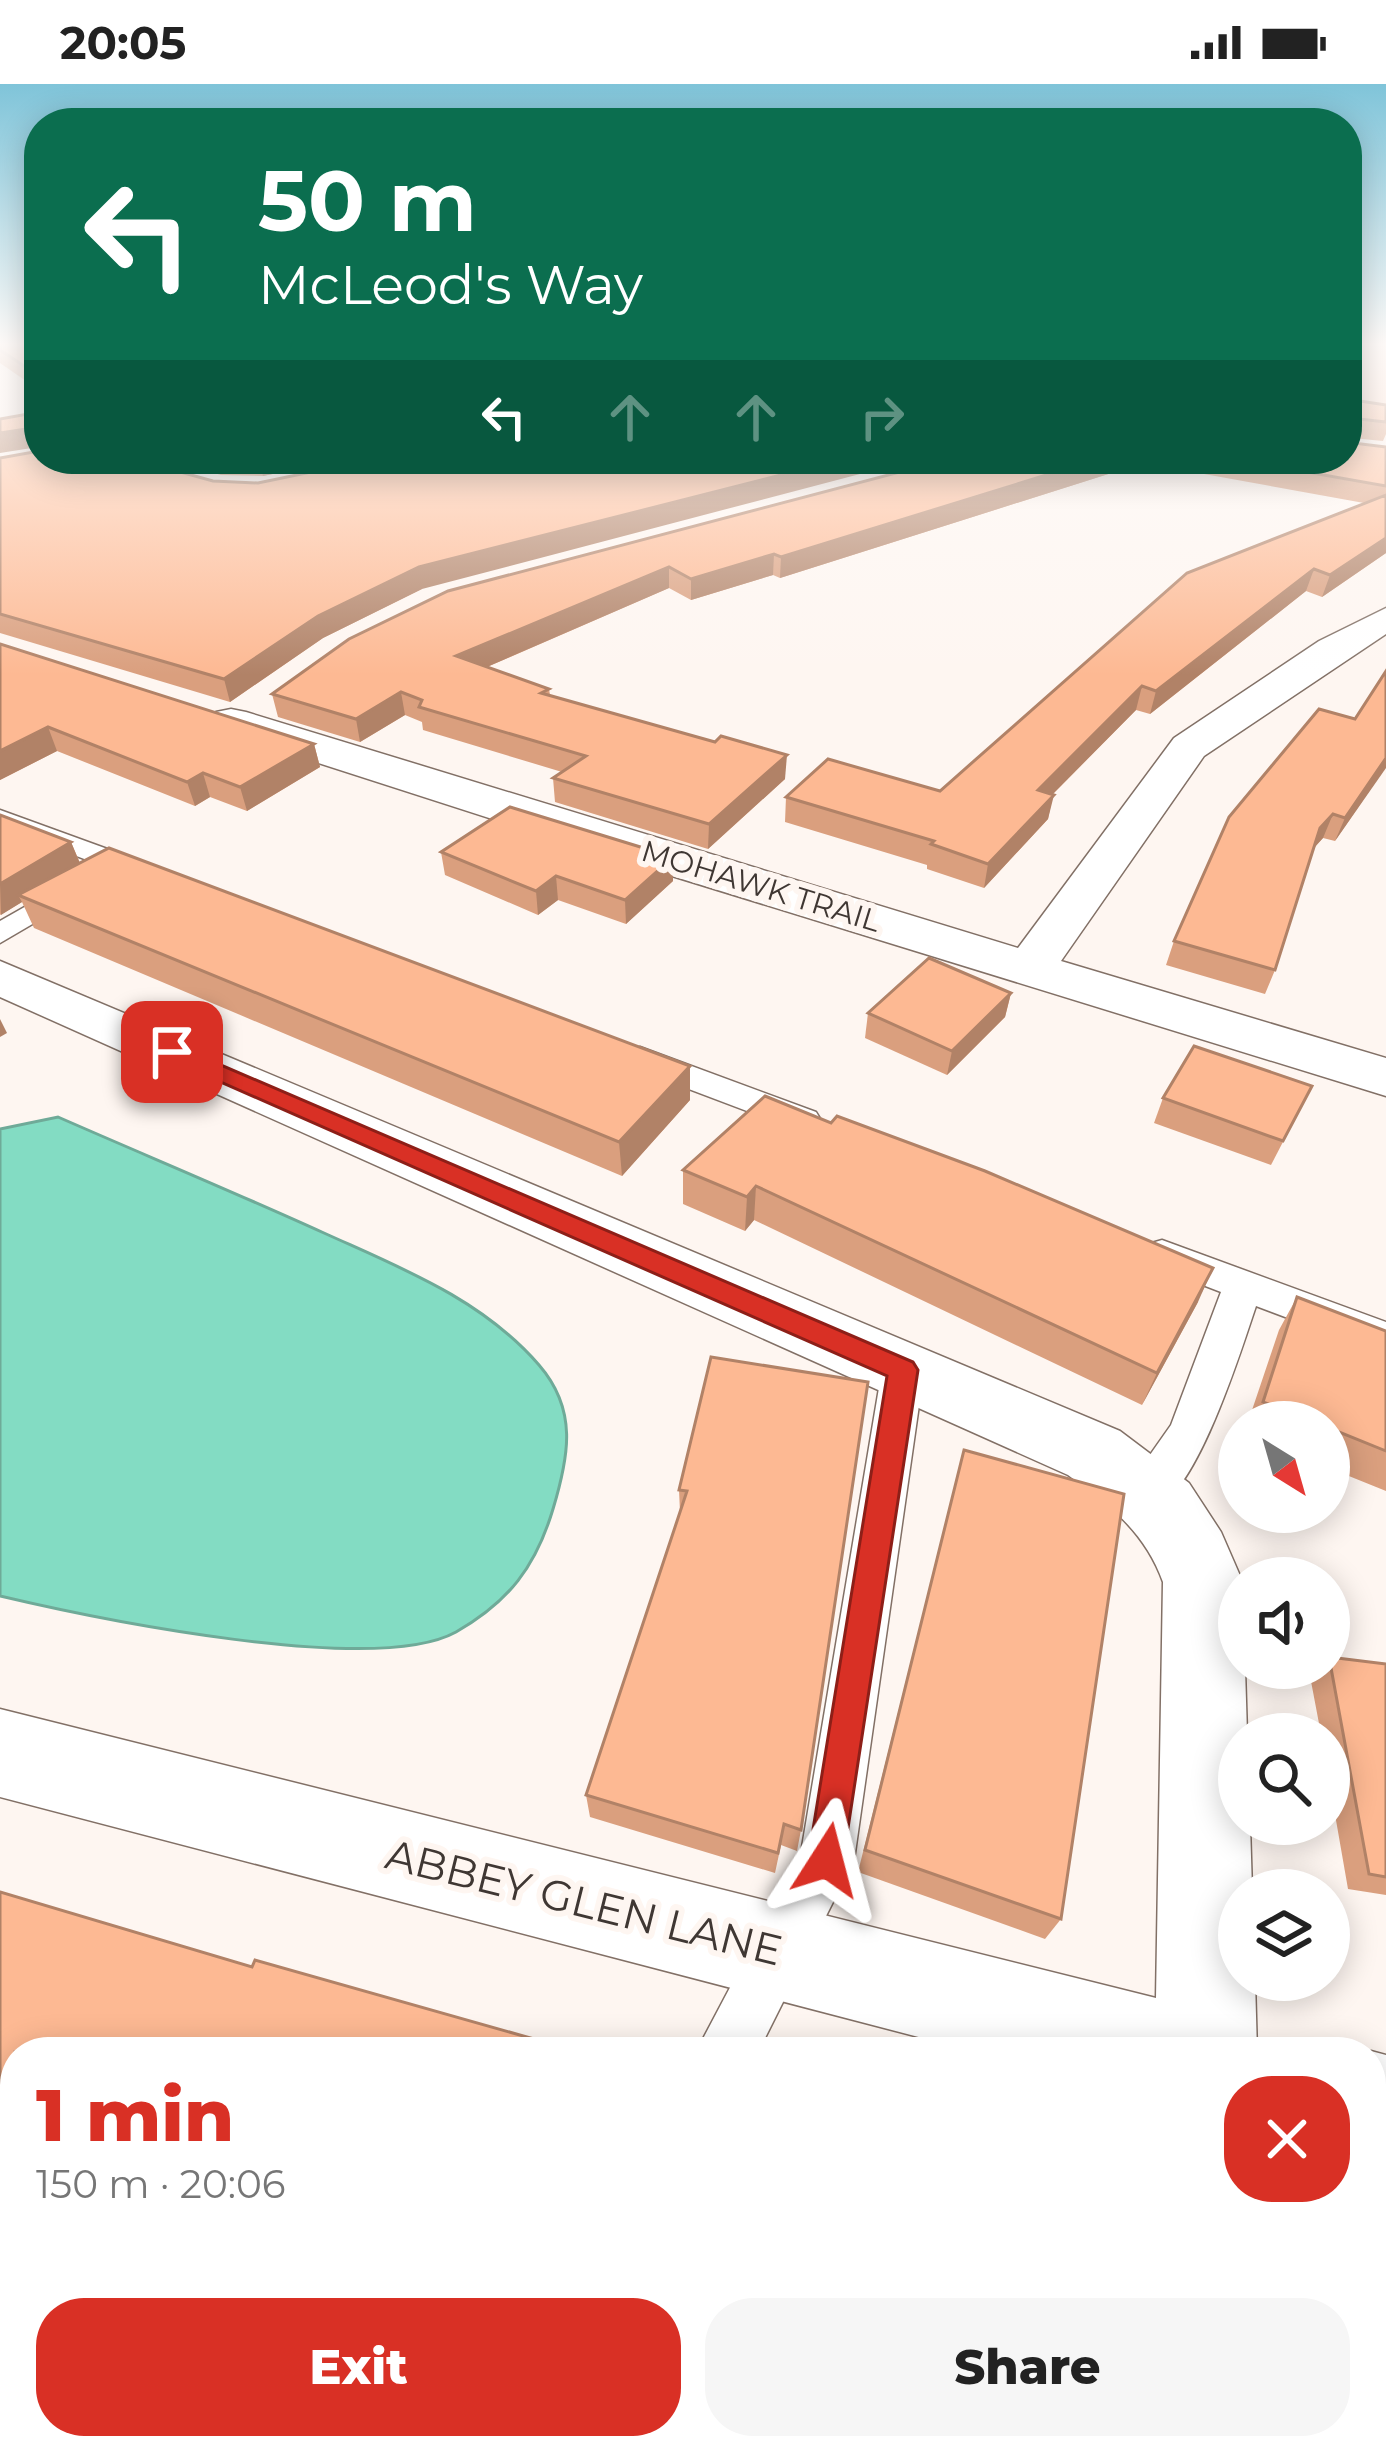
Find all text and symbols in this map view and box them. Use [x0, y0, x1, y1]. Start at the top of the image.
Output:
text: 20:05 [60, 15, 186, 70]
text: 50 m [258, 150, 477, 252]
icon: left [60, 156, 216, 312]
text: McLeod's Way [258, 252, 643, 318]
icon: left [471, 384, 537, 450]
icon: ahead [597, 384, 663, 450]
icon: ahead [723, 384, 789, 450]
icon: right [849, 384, 915, 450]
street label: MOHAWK TRAIL [637, 832, 885, 940]
pin [121, 1001, 223, 1103]
icon: arrive [139, 1019, 205, 1085]
north arrow [1218, 1401, 1350, 1533]
map controls [1218, 1401, 1350, 2001]
button: sound [1218, 1557, 1350, 1689]
button: search [1218, 1713, 1350, 1845]
position arrow [764, 1797, 890, 1923]
street label: ABBEY GLEN LANE [381, 1828, 787, 1976]
button: layers [1218, 1869, 1350, 2001]
text: 1 min [36, 2071, 234, 2159]
button: close [1224, 2076, 1350, 2202]
text: 150 m · 20:06 [36, 2160, 286, 2208]
button: Exit [36, 2298, 681, 2436]
button: Share [705, 2298, 1350, 2436]

